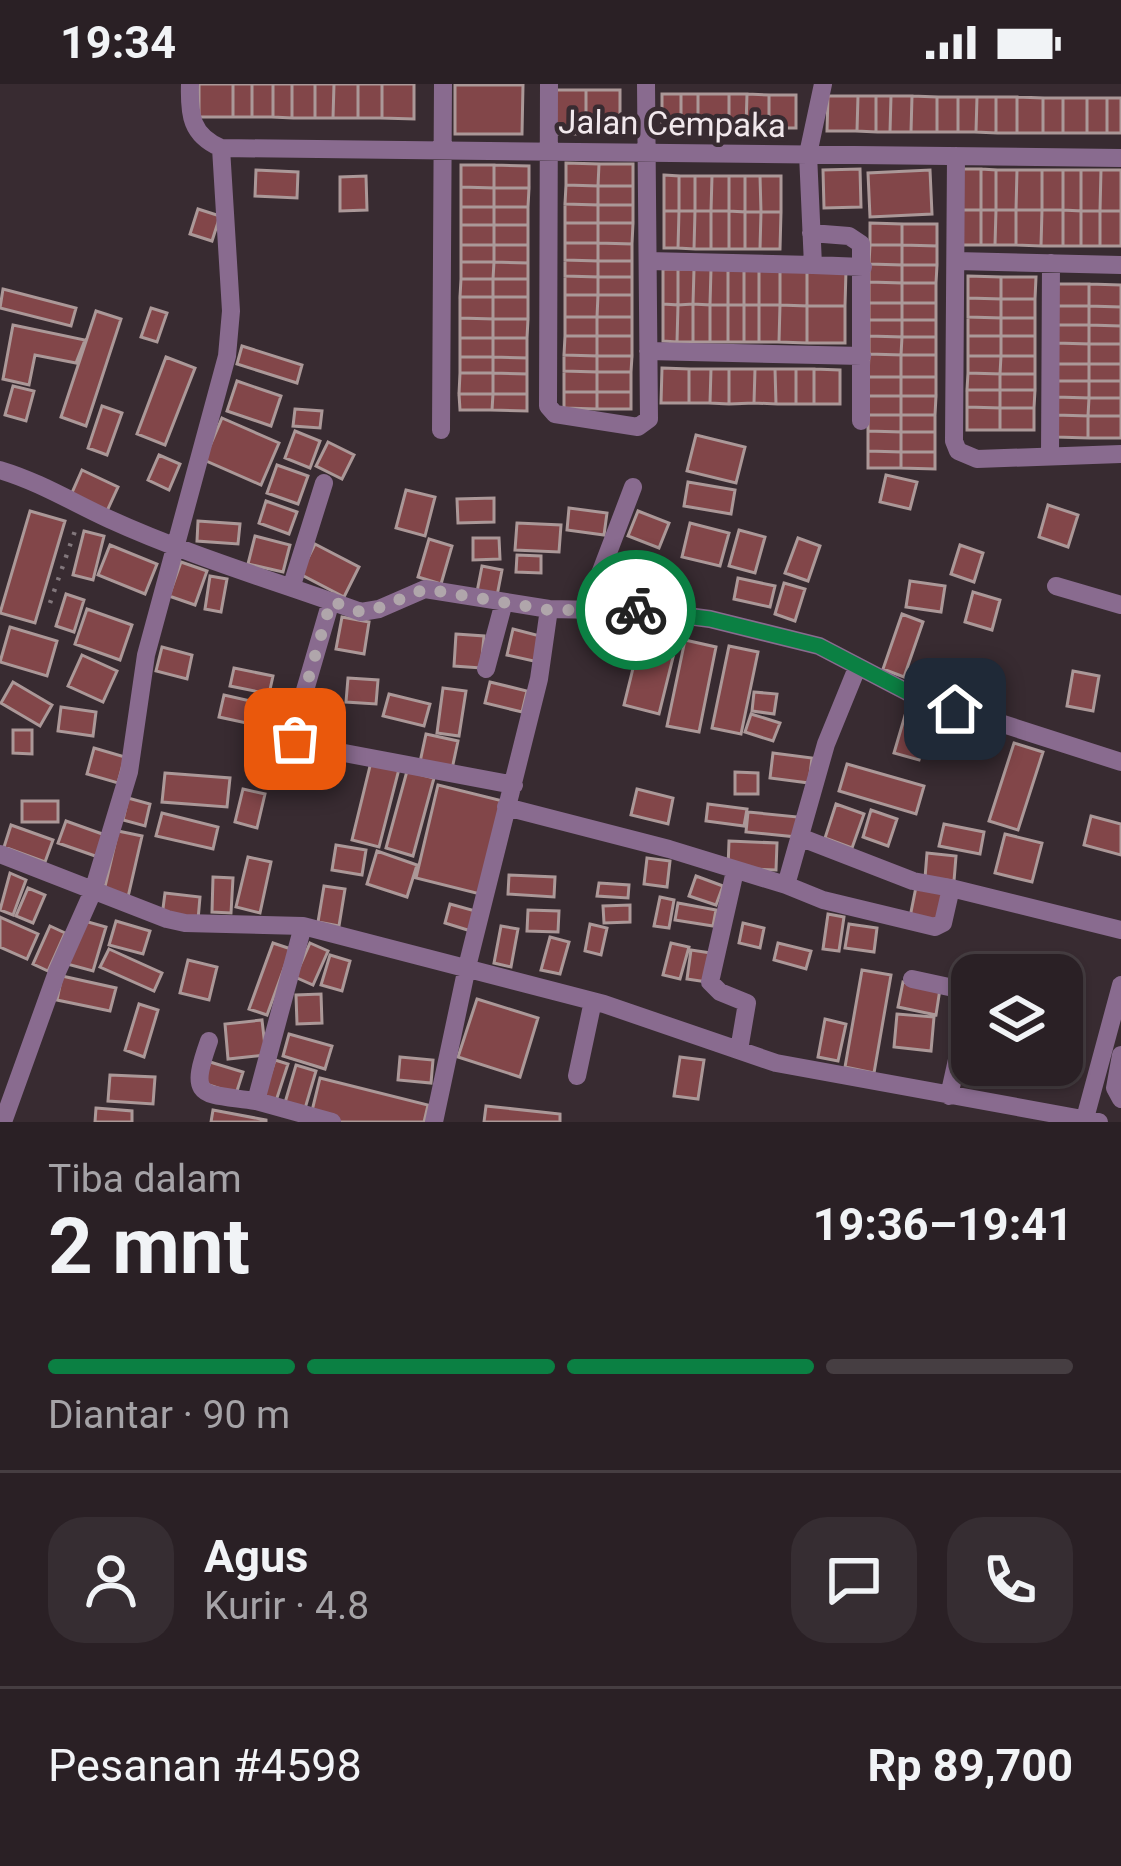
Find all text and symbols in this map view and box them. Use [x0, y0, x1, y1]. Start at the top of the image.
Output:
text: 19:34 [60, 16, 176, 69]
street label: Jalan Cempaka [558, 102, 786, 145]
courier [576, 550, 696, 670]
icon: bike [603, 577, 669, 643]
pin [904, 658, 1006, 760]
icon: home [922, 676, 988, 742]
pin [244, 688, 346, 790]
icon: bag [262, 706, 328, 772]
map controls [951, 954, 1083, 1086]
button: layers [951, 954, 1083, 1086]
text: Tiba dalam [48, 1156, 242, 1202]
text: 19:36–19:41 [813, 1198, 1073, 1251]
text: 2 mnt [48, 1201, 250, 1292]
text: Diantar · 90 m [48, 1392, 290, 1438]
button: person [48, 1517, 174, 1643]
button: chat [791, 1517, 917, 1643]
button: phone [947, 1517, 1073, 1643]
text: Agus [204, 1530, 308, 1583]
text: Kurir · 4.8 [204, 1583, 369, 1629]
text: Pesanan #4598 [48, 1739, 362, 1792]
text: Rp 89,700 [868, 1739, 1073, 1792]

